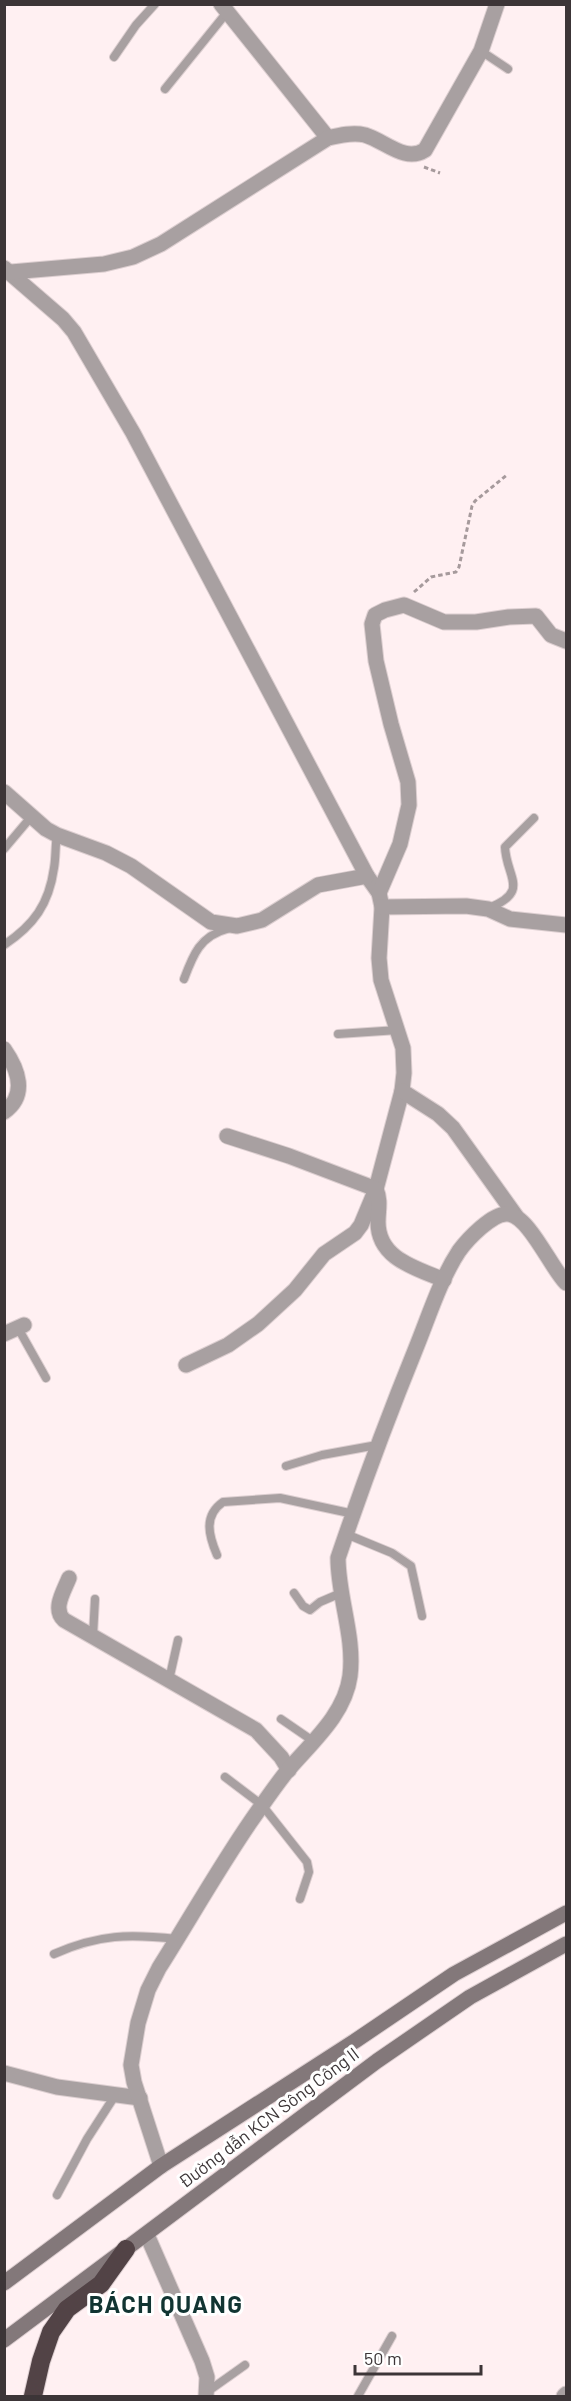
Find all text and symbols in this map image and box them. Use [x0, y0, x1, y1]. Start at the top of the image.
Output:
street label: Đường dẫn KCN Sông Công II [174, 2042, 363, 2192]
district label: BÁCH QUANG [89, 2289, 243, 2318]
scale bar [355, 2338, 481, 2376]
text: 50 m [364, 2347, 402, 2369]

